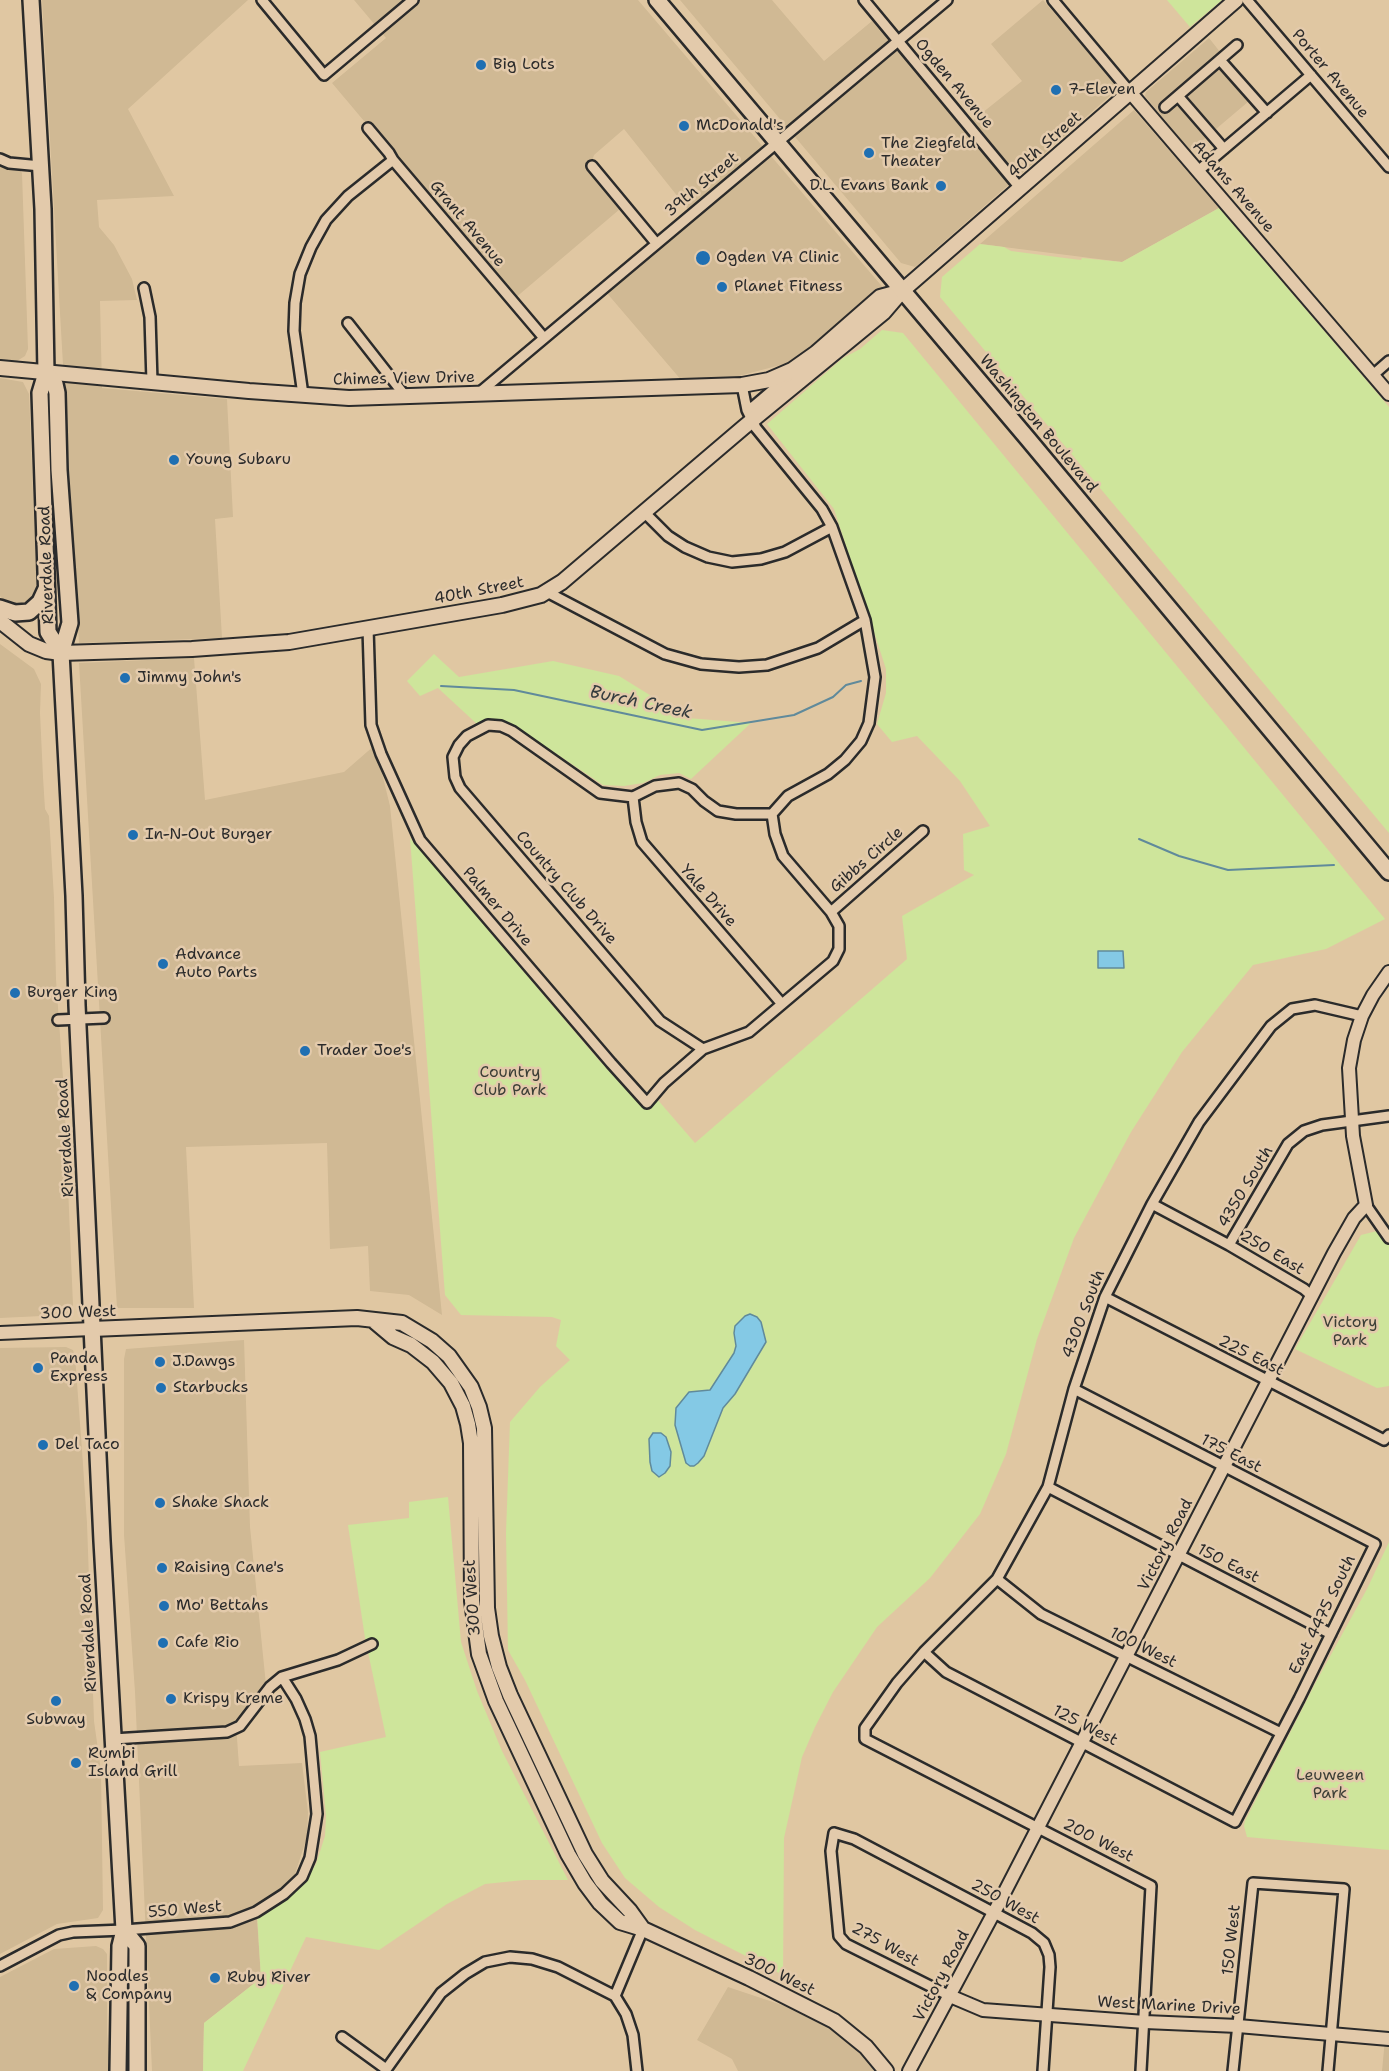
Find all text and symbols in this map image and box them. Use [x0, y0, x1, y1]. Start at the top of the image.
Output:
street label: Porter Avenue [1287, 26, 1373, 122]
street label: Ogden Avenue [911, 35, 997, 133]
place label: Big Lots [493, 55, 555, 75]
marker: Big Lots [474, 58, 488, 72]
place label: 7-Eleven [1068, 80, 1135, 100]
marker: 7-Eleven [1049, 83, 1063, 97]
street label: 40th Street [1004, 108, 1086, 182]
place label: McDonald's [696, 116, 784, 136]
marker: McDonald's [677, 119, 691, 133]
place label: The Ziegfeld Theater [881, 134, 976, 172]
street label: Adams Avenue [1188, 137, 1278, 237]
marker: The Ziegfeld Theater [862, 146, 876, 160]
street label: 39th Street [661, 149, 743, 221]
place label: D.L. Evans Bank [810, 176, 929, 196]
street label: Grant Avenue [425, 177, 509, 271]
marker: D.L. Evans Bank [934, 179, 948, 193]
place label: Ogden VA Clinic [716, 248, 839, 268]
marker: Ogden VA Clinic [694, 249, 712, 267]
place label: Planet Fitness [734, 277, 843, 297]
marker: Planet Fitness [715, 280, 729, 294]
street label: Washington Boulevard [975, 351, 1101, 497]
street label: Chimes View Drive [333, 368, 475, 390]
place label: Young Subaru [186, 450, 291, 470]
marker: Young Subaru [167, 453, 181, 467]
street label: Riverdale Road [35, 505, 59, 625]
street label: 40th Street [432, 573, 526, 609]
place label: Jimmy John's [137, 668, 242, 688]
marker: Jimmy John's [118, 671, 132, 685]
water label: Burch Creek [588, 682, 694, 724]
street label: Gibbs Circle [827, 823, 907, 897]
place label: In-N-Out Burger [145, 825, 272, 845]
street label: Country Club Drive [511, 827, 621, 949]
marker: In-N-Out Burger [126, 828, 140, 842]
street label: Yale Drive [676, 861, 740, 931]
street label: Palmer Drive [458, 863, 536, 951]
place label: Advance Auto Parts [175, 945, 257, 983]
marker: Advance Auto Parts [156, 957, 170, 971]
place label: Burger King [27, 983, 118, 1003]
marker: Burger King [8, 986, 22, 1000]
place label: Trader Joe's [317, 1041, 412, 1061]
marker: Trader Joe's [298, 1044, 312, 1058]
park label: Country Club Park [474, 1063, 546, 1101]
street label: Riverdale Road [53, 1078, 79, 1198]
street label: 4350 South [1214, 1143, 1278, 1231]
street label: 250 East [1236, 1226, 1308, 1280]
street label: 4300 South [1058, 1267, 1110, 1361]
street label: 300 West [39, 1302, 117, 1324]
park label: Victory Park [1322, 1313, 1378, 1351]
street label: 225 East [1215, 1331, 1287, 1381]
place label: Panda Express [50, 1349, 108, 1387]
place label: J.Dawgs [172, 1352, 235, 1372]
marker: J.Dawgs [153, 1355, 167, 1369]
marker: Panda Express [31, 1361, 45, 1375]
place label: Starbucks [173, 1378, 248, 1398]
marker: Starbucks [154, 1381, 168, 1395]
street label: 175 East [1197, 1430, 1265, 1478]
place label: Del Taco [55, 1435, 120, 1455]
marker: Del Taco [36, 1438, 50, 1452]
place label: Shake Shack [172, 1493, 269, 1513]
marker: Shake Shack [153, 1496, 167, 1510]
street label: Victory Road [1135, 1496, 1197, 1594]
street label: 150 East [1194, 1540, 1262, 1588]
street label: East 4475 South [1286, 1552, 1360, 1678]
place label: Raising Cane's [174, 1558, 284, 1578]
street label: 300 West [461, 1559, 485, 1637]
marker: Raising Cane's [155, 1561, 169, 1575]
street label: Riverdale Road [76, 1573, 102, 1693]
place label: Mo' Bettahs [176, 1596, 269, 1616]
marker: Mo' Bettahs [157, 1599, 171, 1613]
street label: 100 West [1106, 1624, 1180, 1672]
place label: Cafe Rio [175, 1633, 239, 1653]
marker: Cafe Rio [156, 1636, 170, 1650]
place label: Krispy Kreme [183, 1689, 283, 1709]
marker: Krispy Kreme [164, 1692, 178, 1706]
marker: Subway [49, 1694, 63, 1708]
street label: 125 West [1049, 1702, 1121, 1750]
place label: Subway [26, 1710, 86, 1730]
place label: Rumbi Island Grill [88, 1744, 177, 1782]
marker: Rumbi Island Grill [69, 1756, 83, 1770]
park label: Leuween Park [1296, 1766, 1364, 1804]
street label: 200 West [1060, 1815, 1136, 1867]
street label: 250 West [967, 1875, 1043, 1929]
street label: 550 West [147, 1897, 223, 1923]
street label: 150 West [1219, 1904, 1245, 1976]
street label: 275 West [848, 1919, 922, 1971]
street label: Victory Road [910, 1927, 974, 2025]
street label: 300 West [740, 1950, 818, 2000]
place label: Noodles & Company [86, 1967, 172, 2005]
place label: Ruby River [227, 1968, 311, 1988]
marker: Ruby River [208, 1971, 222, 1985]
marker: Noodles & Company [67, 1979, 81, 1993]
street label: West Marine Drive [1097, 1993, 1241, 2019]

